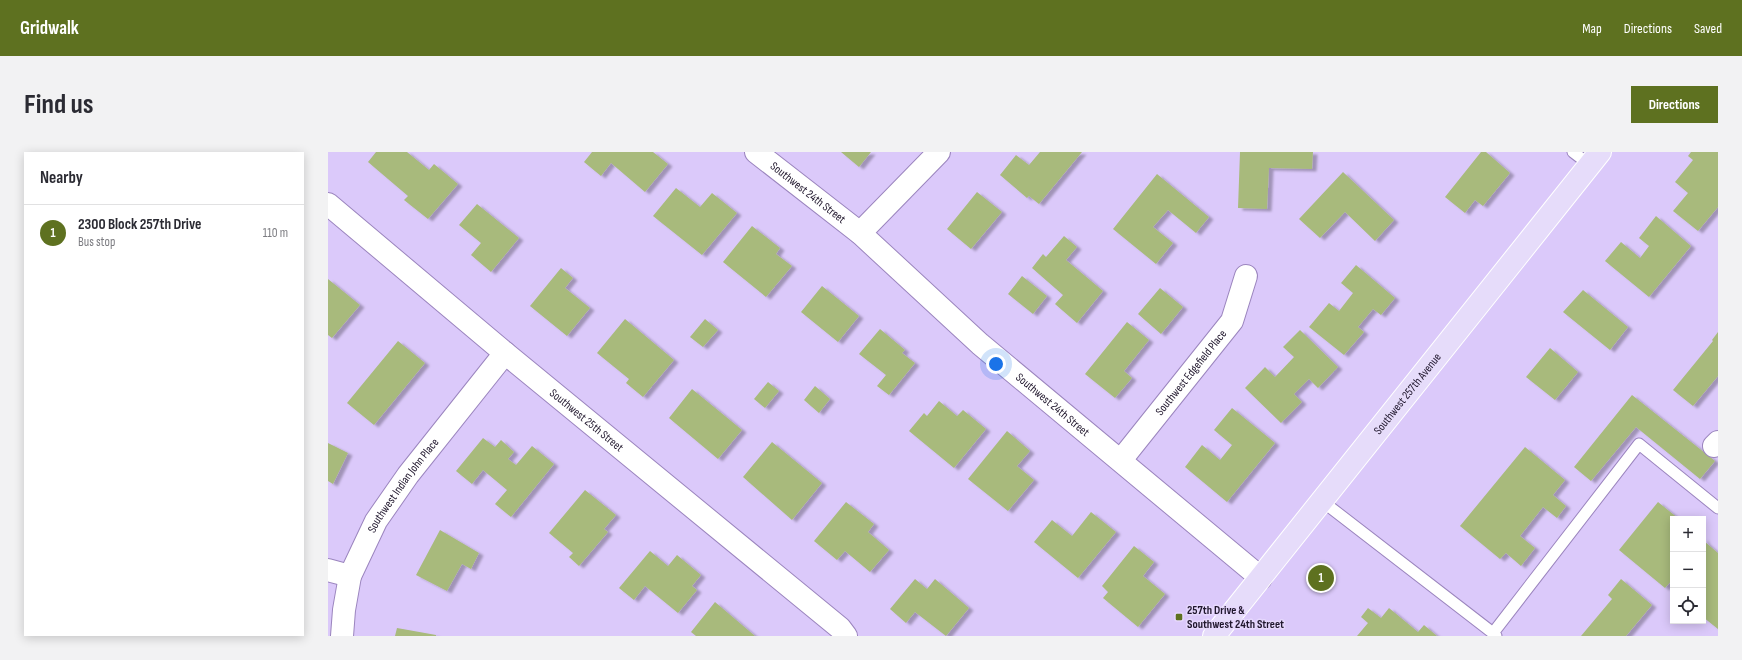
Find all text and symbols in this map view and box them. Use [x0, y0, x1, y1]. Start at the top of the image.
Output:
text: Gridwalk [20, 17, 79, 40]
text: Map [1582, 20, 1602, 37]
text: Directions [1624, 20, 1672, 37]
text: Saved [1694, 20, 1722, 37]
button: Directions [1631, 86, 1718, 123]
text: Find us [24, 88, 93, 121]
street label: Southwest 24th Street [767, 159, 849, 227]
text: Nearby [40, 168, 83, 188]
text: 2300 Block 257th Drive [78, 215, 201, 234]
text: 1 [50, 225, 56, 241]
text: 110 m [263, 225, 288, 241]
text: Bus stop [78, 234, 115, 250]
street label: Southwest Edgefield Place [1152, 326, 1230, 418]
street label: Southwest 257th Avenue [1370, 350, 1444, 437]
your location [986, 354, 1006, 374]
street label: Southwest 24th Street [1013, 370, 1093, 440]
street label: Southwest 25th Street [547, 385, 627, 455]
street label: Southwest Indian John Place [364, 435, 442, 535]
map controls [1670, 516, 1706, 624]
button: + [1670, 516, 1706, 552]
button: − [1670, 552, 1706, 588]
pin: 1 [1308, 563, 1334, 593]
button: locate [1670, 588, 1706, 624]
place label: 257th Drive & Southwest 24th Street [1187, 603, 1284, 632]
marker: 257th Drive & Southwest 24th Street [1174, 612, 1184, 622]

